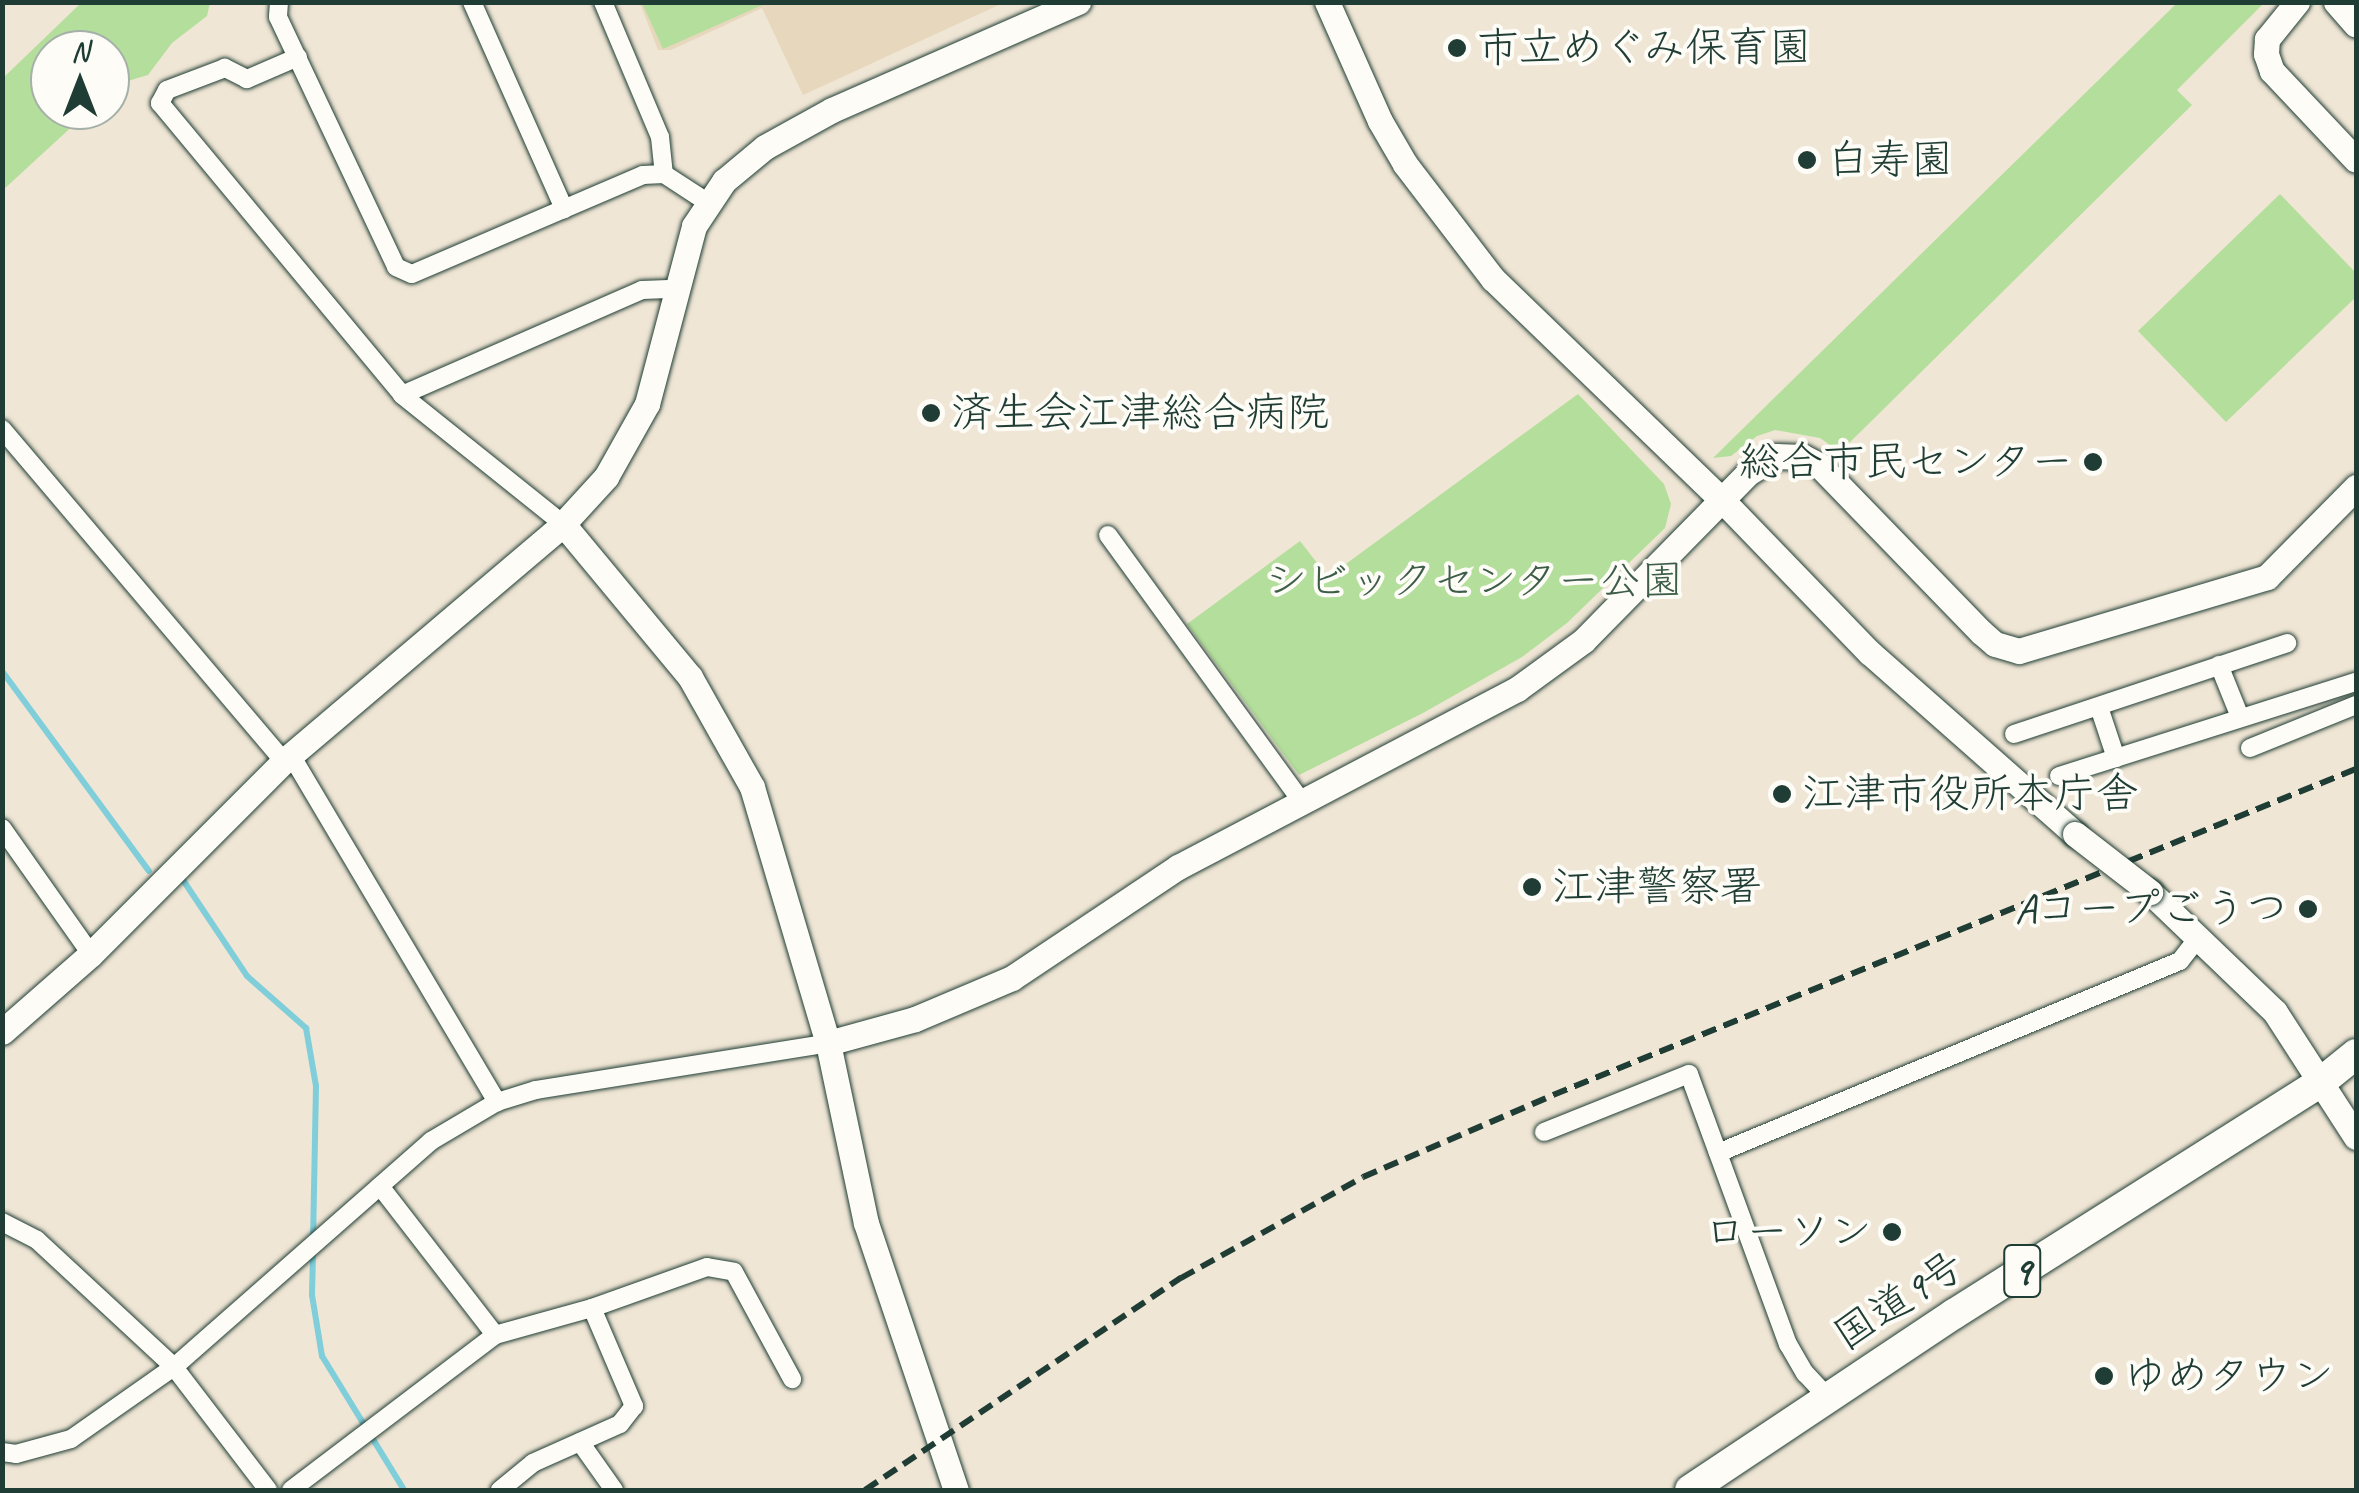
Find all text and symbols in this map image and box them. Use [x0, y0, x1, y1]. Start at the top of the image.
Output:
place label: 市立めぐみ保育園 [1477, 23, 1813, 73]
north arrow [30, 30, 130, 130]
text: N [71, 34, 89, 69]
marker: 市立めぐみ保育園 [1446, 37, 1468, 59]
place label: 白寿園 [1827, 135, 1953, 185]
marker: 白寿園 [1796, 149, 1818, 171]
place label: 済生会江津総合病院 [951, 388, 1329, 438]
marker: 済生会江津総合病院 [920, 402, 942, 424]
place label: 総合市民センター [1737, 437, 2073, 487]
marker: 総合市民センター [2082, 451, 2104, 473]
park label: シビックセンター公園 [1264, 556, 1684, 606]
place label: 江津市役所本庁舎 [1802, 769, 2138, 819]
marker: 江津市役所本庁舎 [1771, 783, 1793, 805]
place label: 江津警察署 [1552, 862, 1762, 912]
marker: 江津警察署 [1521, 876, 1543, 898]
place label: Aコープごうつ [2015, 884, 2288, 934]
marker: Aコープごうつ [2297, 898, 2319, 920]
place label: ローソン [1704, 1207, 1872, 1257]
marker: ローソン [1881, 1221, 1903, 1243]
road number: 9 [2002, 1236, 2042, 1306]
street label: 国道9号 [1825, 1240, 1973, 1362]
place label: ゆめタウン [2124, 1351, 2334, 1401]
marker: ゆめタウン [2093, 1365, 2115, 1387]

